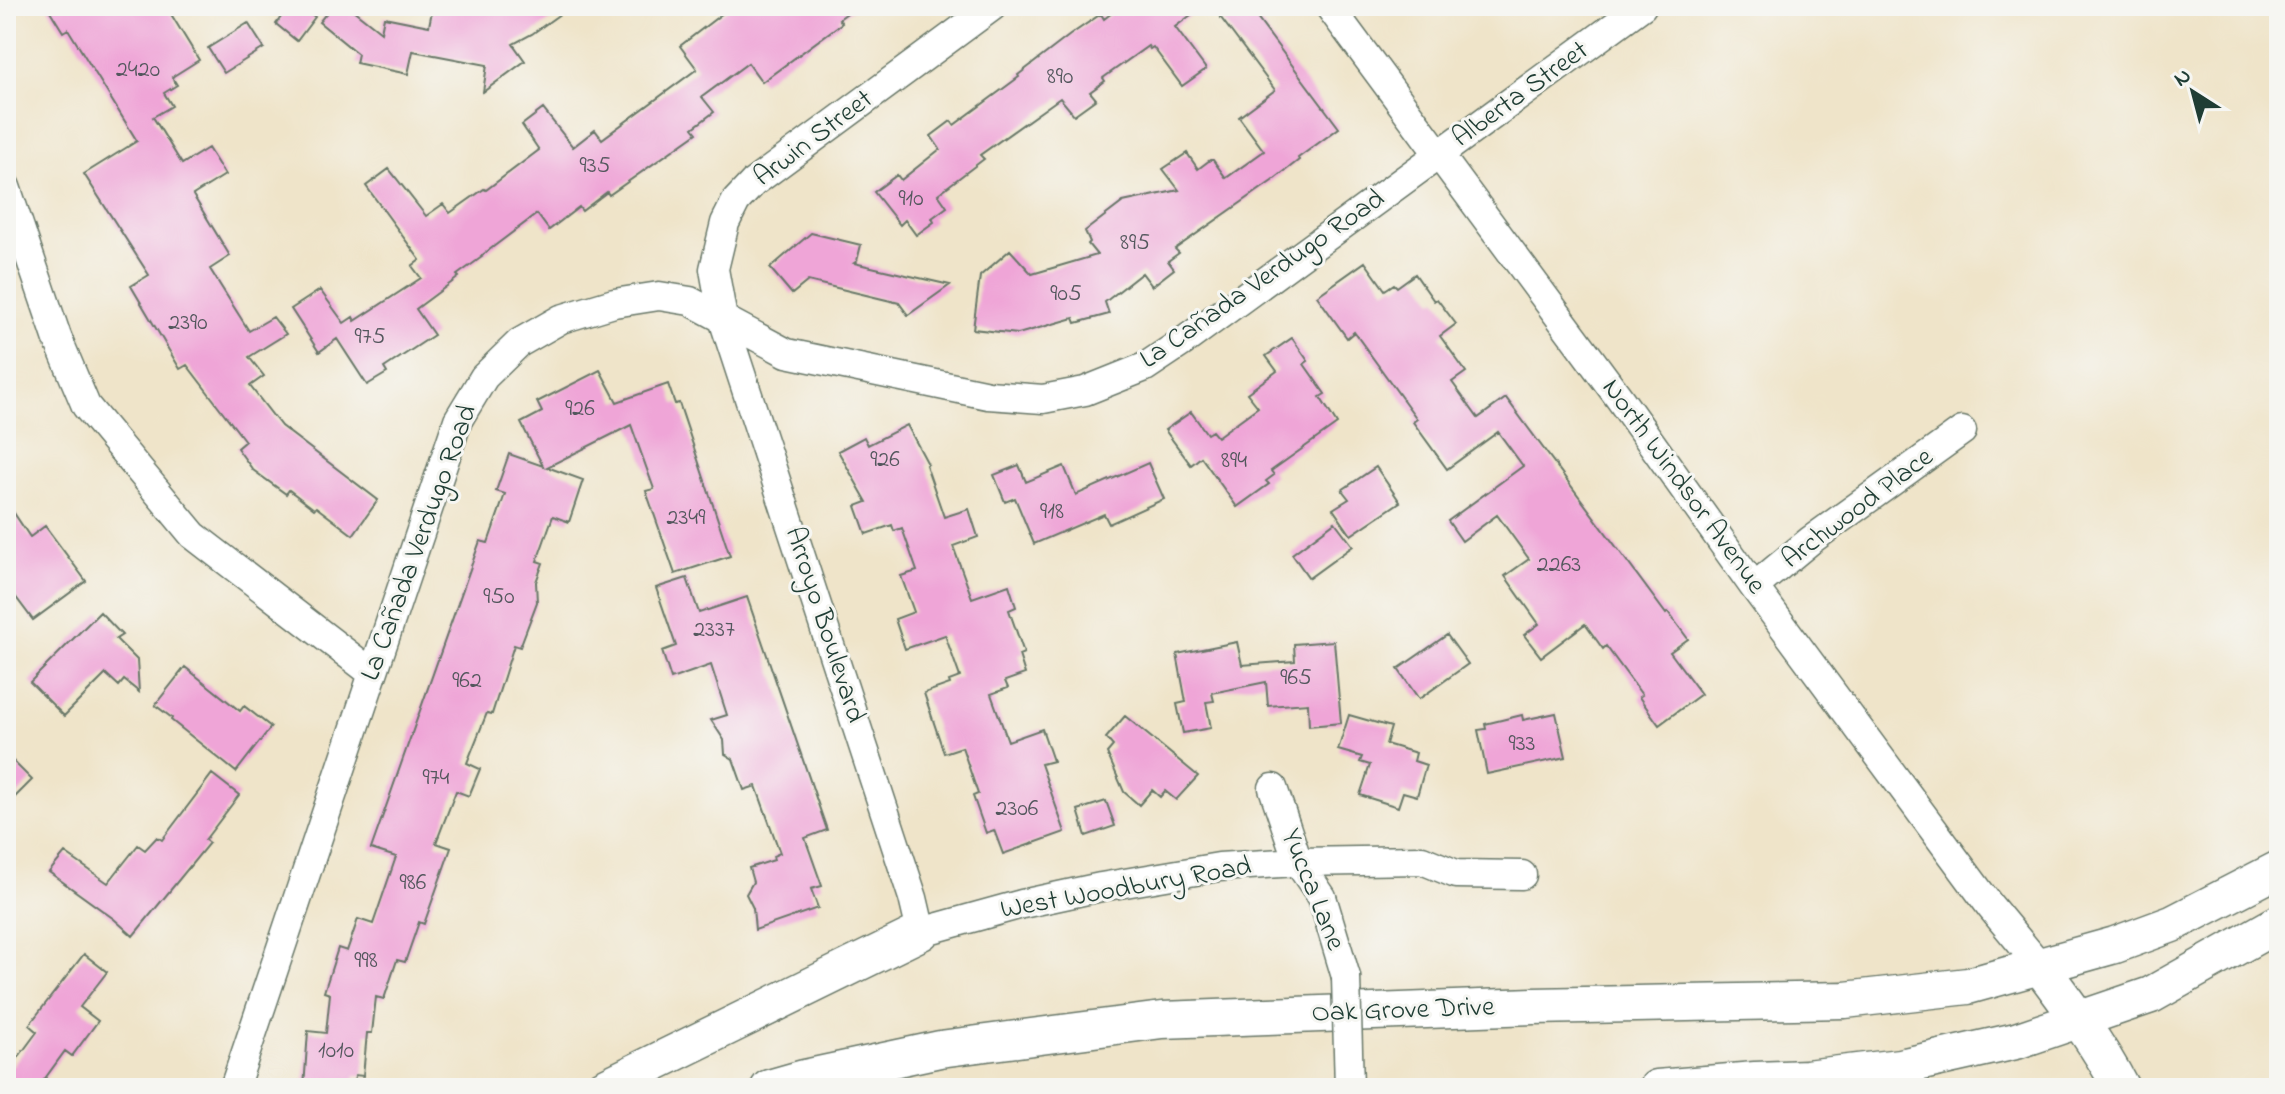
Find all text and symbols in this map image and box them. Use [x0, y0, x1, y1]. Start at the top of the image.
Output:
street label: Alberta Street [1444, 31, 1598, 159]
north arrow [2153, 52, 2233, 132]
house number: 2420 [116, 53, 160, 88]
house number: 890 [1047, 60, 1073, 95]
text: N [2168, 61, 2198, 96]
street label: Arwin Street [745, 80, 883, 198]
house number: 935 [580, 149, 611, 184]
street label: La Cañada Verdugo Road [1132, 180, 1394, 380]
house number: 910 [898, 182, 924, 217]
house number: 895 [1120, 226, 1150, 261]
house number: 905 [1050, 277, 1082, 312]
house number: 2390 [168, 306, 208, 341]
house number: 975 [355, 320, 386, 355]
street label: North Windsor Avenue [1591, 371, 1776, 604]
house number: 926 [565, 392, 595, 427]
street label: La Cañada Verdugo Road [351, 399, 489, 687]
street label: Archwood Place [1773, 438, 1943, 580]
house number: 926 [870, 443, 900, 478]
house number: 894 [1221, 444, 1247, 479]
house number: 918 [1040, 495, 1064, 530]
house number: 2349 [667, 501, 706, 536]
street label: Arroyo Boulevard [773, 522, 875, 729]
house number: 2263 [1537, 548, 1581, 583]
house number: 950 [483, 580, 515, 615]
house number: 2337 [693, 613, 735, 648]
house number: 965 [1280, 661, 1312, 696]
house number: 962 [452, 664, 482, 699]
house number: 933 [1508, 727, 1536, 762]
house number: 974 [423, 761, 450, 796]
house number: 2306 [996, 792, 1039, 827]
street label: Yucca Lane [1269, 823, 1355, 957]
street label: West Woodbury Road [997, 847, 1255, 931]
house number: 986 [400, 866, 427, 901]
house number: 998 [354, 944, 378, 979]
street label: Oak Grove Drive [1311, 987, 1496, 1035]
house number: 1010 [318, 1034, 354, 1069]

